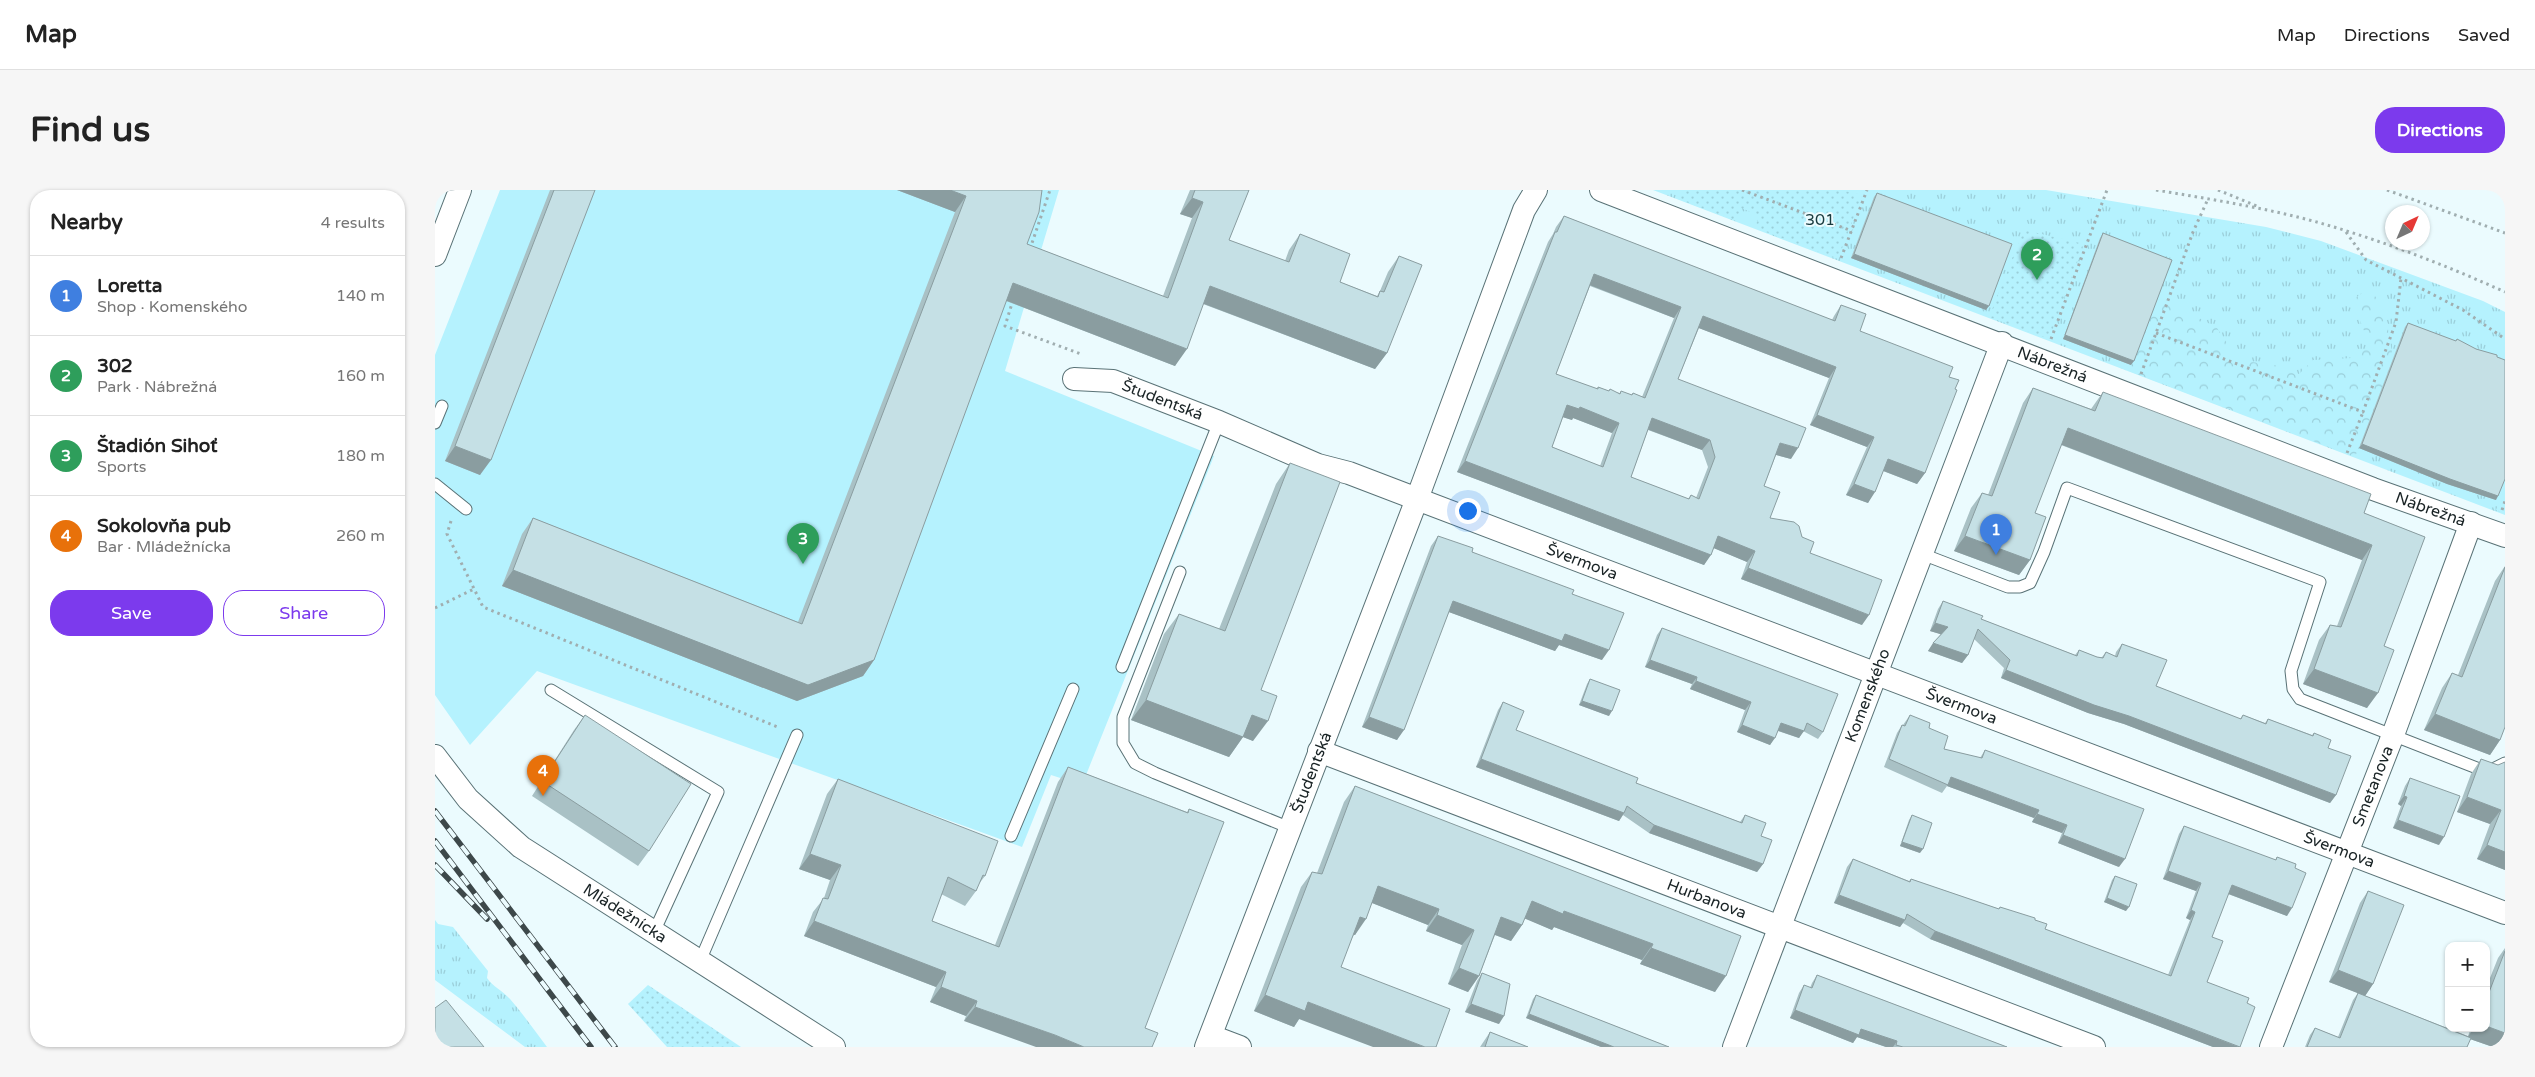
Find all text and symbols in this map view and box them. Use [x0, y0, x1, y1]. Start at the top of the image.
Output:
text: Map [25, 20, 77, 49]
text: Map [2277, 24, 2316, 46]
text: Directions [2344, 24, 2430, 46]
text: Saved [2458, 24, 2510, 46]
button: Directions [2375, 107, 2505, 153]
text: Find us [30, 109, 150, 151]
north arrow [2385, 205, 2430, 250]
text: Nearby [50, 210, 123, 235]
park label: 301 [1805, 210, 1835, 230]
text: 4 results [321, 213, 385, 233]
pin: 2 [2021, 239, 2053, 280]
text: Loretta [97, 275, 162, 297]
text: 1 [61, 286, 71, 306]
text: 140 m [336, 286, 385, 306]
text: Shop · Komenského [97, 297, 248, 317]
street label: Nábrežná [2014, 342, 2090, 387]
text: 302 [97, 355, 133, 377]
text: 2 [61, 366, 71, 386]
text: 160 m [336, 366, 385, 386]
street label: Študentská [1119, 375, 1206, 425]
text: Park · Nábrežná [97, 377, 217, 397]
text: Štadión Sihoť [97, 435, 218, 457]
text: 3 [61, 446, 71, 466]
text: 180 m [336, 446, 385, 466]
text: Sports [97, 457, 146, 477]
street label: Nábrežná [2393, 488, 2469, 531]
your location [1455, 498, 1481, 524]
pin: 1 [1980, 514, 2012, 555]
text: Sokolovňa pub [97, 515, 231, 537]
pin: 3 [787, 523, 819, 564]
text: 4 [61, 526, 71, 546]
text: 260 m [336, 526, 385, 546]
text: Bar · Mládežnícka [97, 537, 231, 557]
street label: Švermova [1544, 539, 1620, 584]
button: Save [50, 590, 213, 636]
button: Share [223, 590, 385, 636]
street label: Komenského [1841, 646, 1895, 745]
street label: Švermova [1923, 684, 2000, 729]
street label: Študentská [1287, 729, 1336, 816]
street label: Smetanova [2348, 743, 2398, 830]
pin: 4 [527, 755, 559, 796]
street label: Švermova [2301, 827, 2377, 872]
street label: Hurbanova [1664, 875, 1749, 923]
street label: Mládežnícka [579, 879, 670, 947]
map controls [2445, 942, 2490, 1032]
button: + [2445, 942, 2490, 987]
button: − [2445, 987, 2490, 1032]

